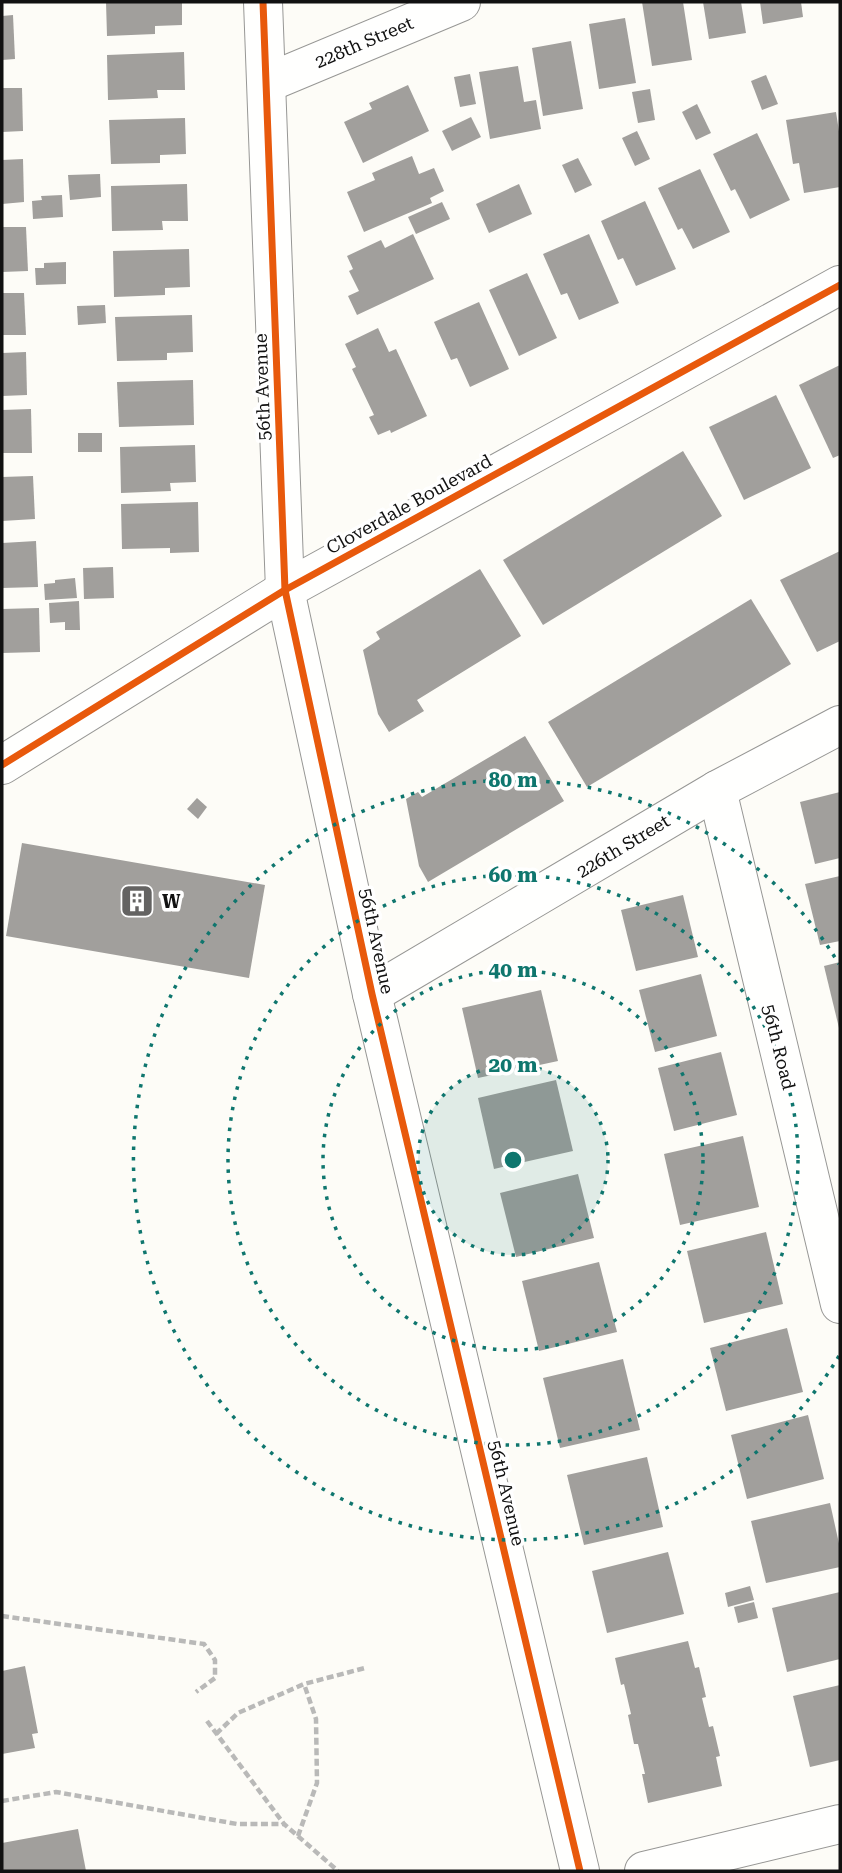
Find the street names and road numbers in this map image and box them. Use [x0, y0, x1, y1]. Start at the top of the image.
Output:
street label: 228th Street [312, 12, 417, 72]
street label: 56th Avenue [250, 333, 274, 441]
street label: Cloverdale Boulevard [323, 450, 496, 558]
street label: 226th Street [573, 810, 674, 882]
street label: 56th Avenue [356, 886, 398, 996]
street label: 56th Road [758, 1002, 800, 1092]
street label: 56th Avenue [485, 1438, 529, 1548]

